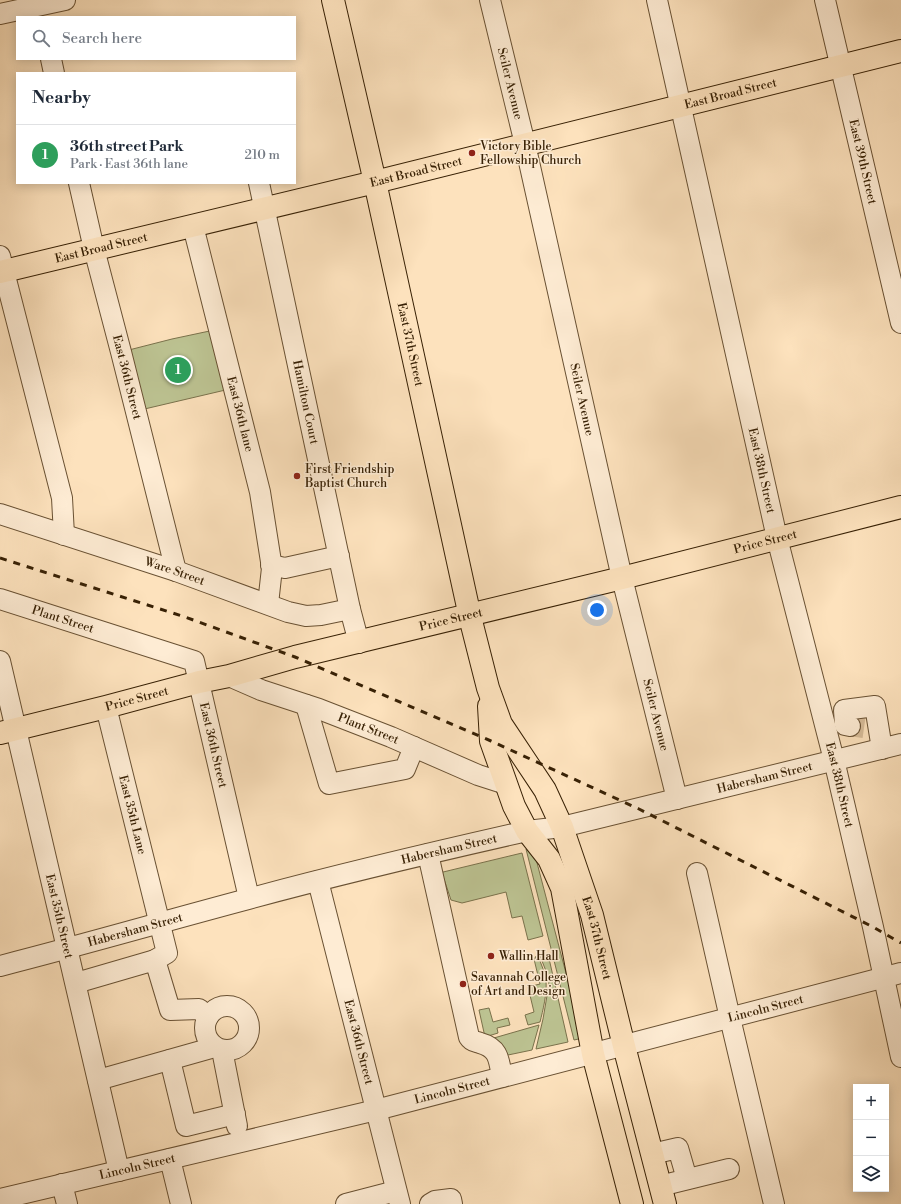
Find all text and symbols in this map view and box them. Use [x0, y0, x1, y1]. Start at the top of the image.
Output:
search box [16, 16, 296, 60]
icon: search [30, 27, 52, 49]
text: Search here [62, 29, 142, 48]
street label: Seiler Avenue [494, 46, 526, 121]
street label: East Broad Street [683, 75, 779, 112]
text: Nearby [32, 87, 91, 109]
street label: East 39th Street [846, 118, 880, 206]
text: 36th street Park [70, 137, 184, 156]
place label: Victory Bible Fellowship Church [479, 139, 581, 168]
text: 1 [42, 147, 48, 163]
text: 210 m [245, 147, 280, 163]
marker: Victory Bible Fellowship Church [467, 148, 477, 158]
street label: East Broad Street [368, 153, 465, 190]
text: Park · East 36th lane [70, 156, 188, 172]
street label: East Broad Street [53, 229, 150, 266]
street label: East 37th Street [394, 301, 427, 389]
street label: East 36th Street [109, 333, 145, 422]
pin: 1 [165, 355, 191, 385]
street label: Hamilton Court [289, 359, 322, 446]
street label: Seiler Avenue [567, 362, 597, 437]
street label: East 36th lane [224, 375, 257, 453]
street label: East 38th Street [745, 426, 779, 515]
place label: First Friendship Baptist Church [304, 462, 395, 491]
marker: First Friendship Baptist Church [292, 471, 302, 481]
street label: Price Street [732, 526, 799, 557]
street label: Ware Street [142, 554, 208, 589]
your location [587, 600, 607, 620]
street label: Plant Street [30, 602, 97, 636]
street label: Price Street [418, 604, 485, 634]
street label: Seiler Avenue [640, 677, 672, 753]
street label: Price Street [104, 683, 171, 714]
street label: East 36th Street [196, 701, 231, 790]
street label: Plant Street [336, 710, 402, 747]
street label: East 38th Street [822, 741, 857, 830]
street label: Habersham Street [715, 758, 815, 796]
street label: East 35th Lane [116, 774, 150, 856]
street label: Habersham Street [400, 830, 499, 867]
street label: East 35th Street [42, 872, 77, 961]
street label: East 37th Street [579, 894, 615, 982]
street label: Habersham Street [86, 909, 185, 950]
place label: Wallin Hall [498, 949, 559, 964]
marker: Wallin Hall [486, 951, 496, 961]
place label: Savannah College of Art and Design [471, 970, 566, 999]
marker: Savannah College of Art and Design [458, 979, 468, 989]
street label: Lincoln Street [726, 991, 806, 1025]
street label: East 36th Street [341, 998, 377, 1087]
street label: Lincoln Street [413, 1073, 492, 1107]
map controls [853, 1084, 889, 1192]
button: + [853, 1084, 889, 1120]
button: − [853, 1120, 889, 1156]
street label: Lincoln Street [98, 1150, 177, 1183]
button: layers [853, 1156, 889, 1192]

